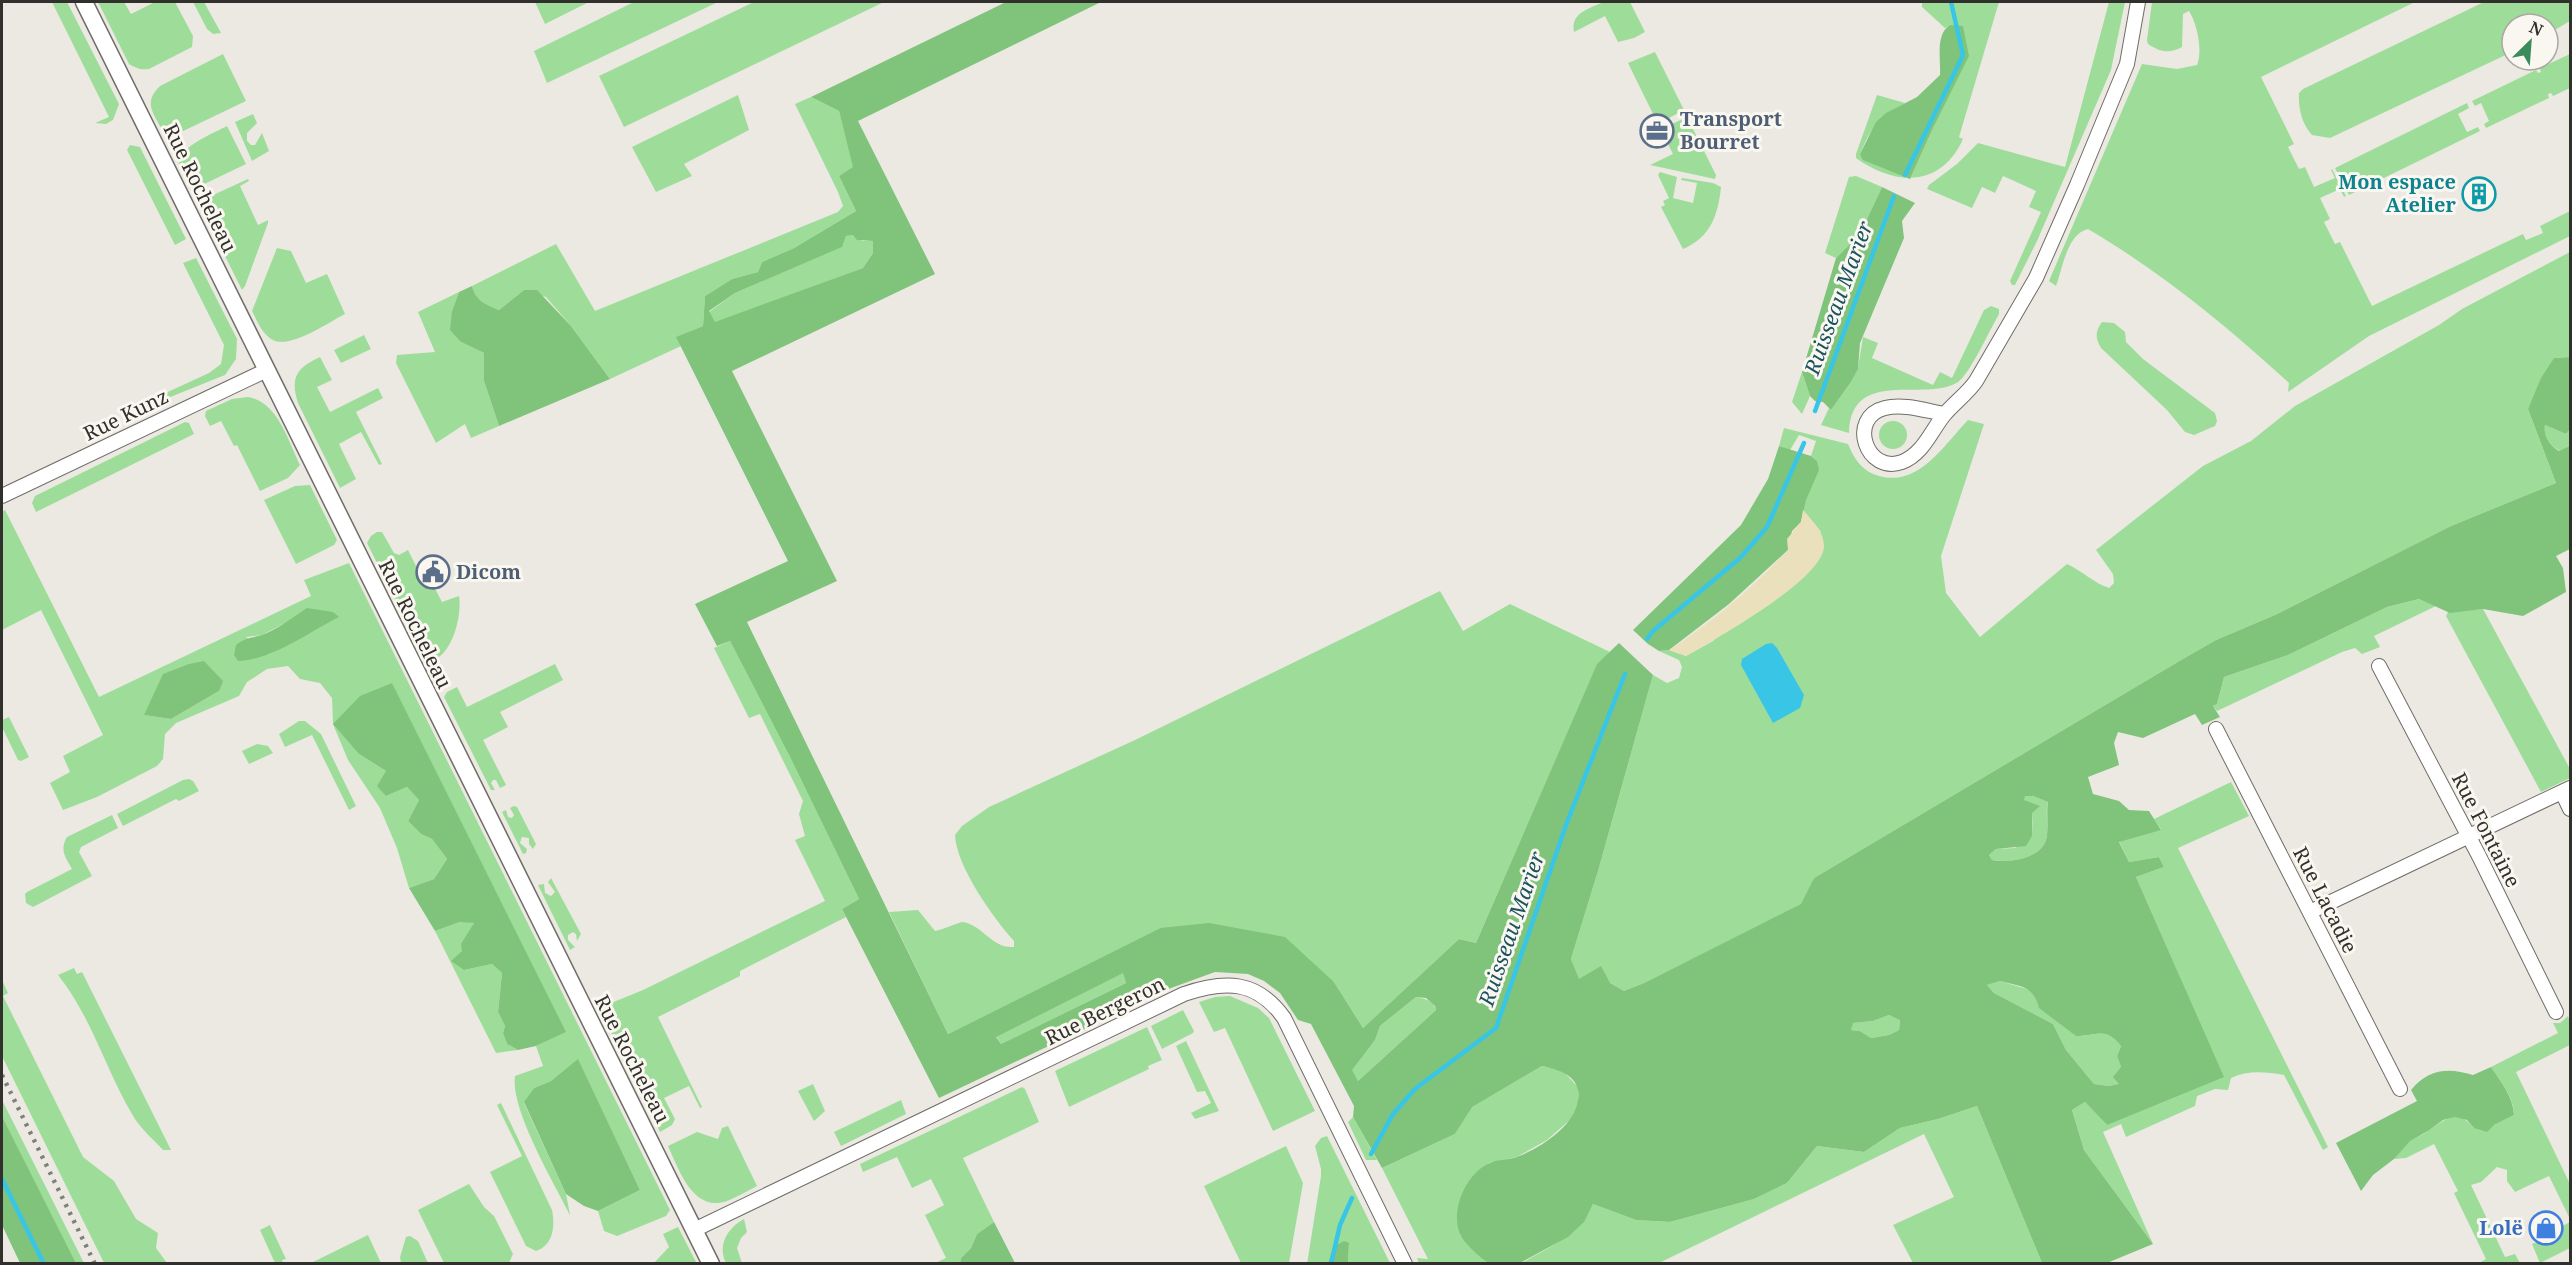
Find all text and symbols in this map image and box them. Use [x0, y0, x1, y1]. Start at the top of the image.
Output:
north arrow [2500, 12, 2560, 72]
text: N [2526, 16, 2547, 41]
place label: Transport Bourret [1680, 105, 1782, 155]
office icon: Transport Bourret [1639, 113, 1675, 149]
street label: Rue Rocheleau [158, 119, 244, 257]
place label: Mon espace Atelier [2338, 168, 2457, 218]
building icon: Mon espace Atelier [2461, 176, 2497, 212]
water label: Ruisseau Marier [1797, 217, 1879, 379]
street label: Rue Kunz [79, 382, 173, 447]
public building icon: Dicom [415, 554, 451, 590]
street label: Rue Rocheleau [373, 555, 459, 693]
place label: Dicom [456, 558, 521, 585]
street label: Rue Fontaine [2446, 768, 2527, 892]
street label: Rue Lacadie [2287, 842, 2364, 958]
water label: Ruisseau Marier [1471, 848, 1551, 1010]
street label: Rue Bergeron [1040, 970, 1169, 1051]
street label: Rue Rocheleau [589, 990, 676, 1128]
shop icon: Lolë [2528, 1210, 2564, 1246]
place label: Lolë [2479, 1214, 2523, 1241]

